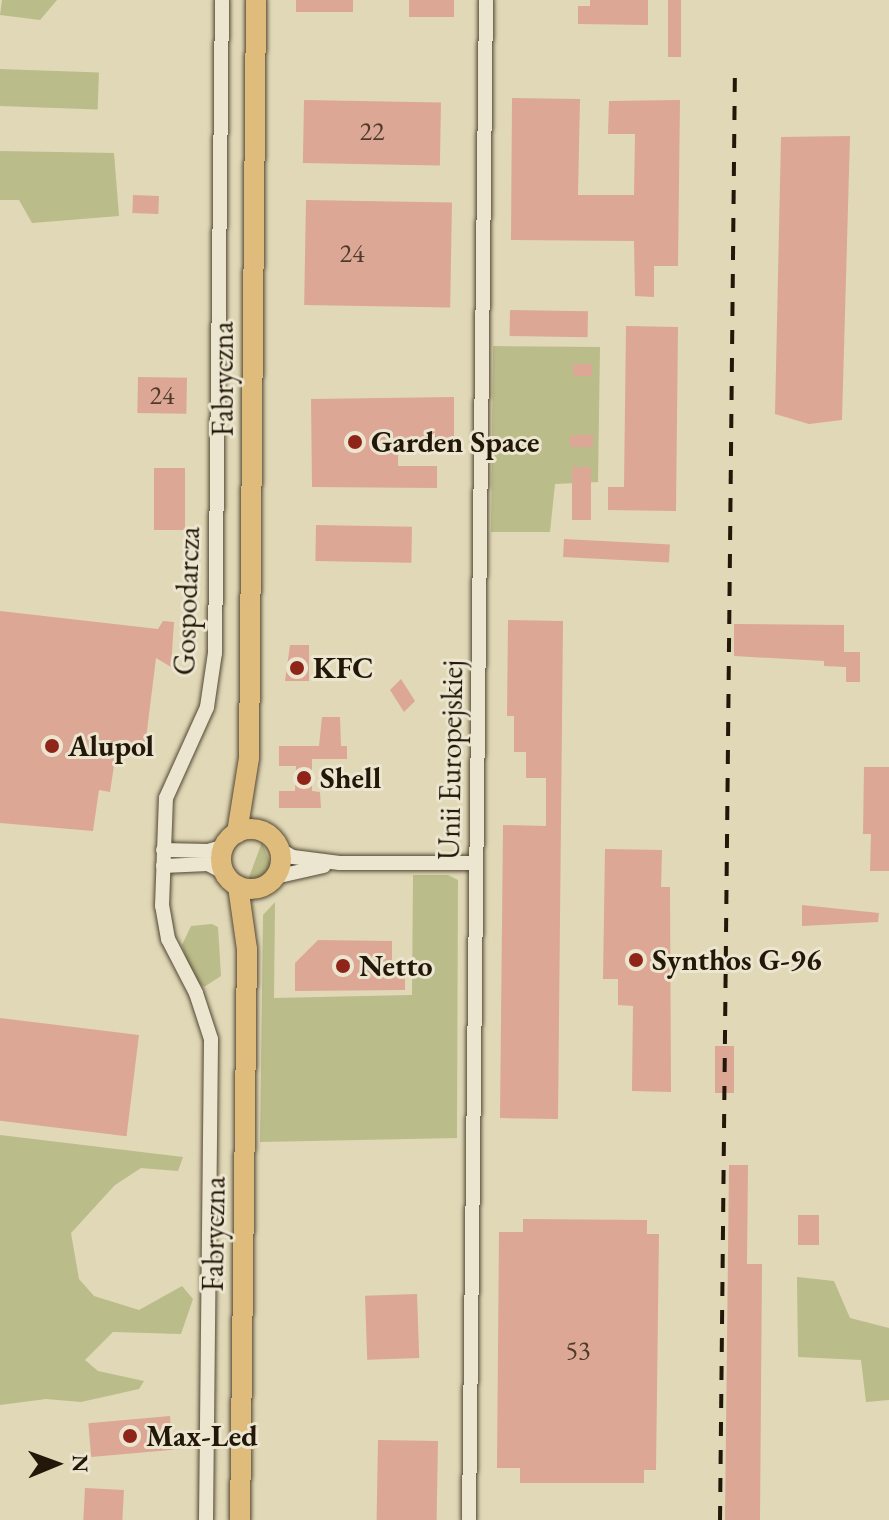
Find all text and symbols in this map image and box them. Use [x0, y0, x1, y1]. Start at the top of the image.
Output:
house number: 22 [360, 116, 384, 148]
house number: 24 [340, 238, 364, 270]
street label: Fabryczna [205, 322, 241, 436]
house number: 24 [150, 380, 174, 412]
place label: Garden Space [371, 424, 540, 460]
marker: Garden Space [346, 433, 364, 451]
street label: Gospodarcza [166, 526, 208, 676]
place label: KFC [313, 650, 374, 686]
marker: KFC [288, 659, 306, 677]
street label: Unii Europejskiej [431, 660, 471, 860]
place label: Alupol [68, 728, 154, 764]
marker: Alupol [43, 737, 61, 755]
place label: Shell [320, 760, 381, 796]
marker: Shell [295, 769, 313, 787]
place label: Synthos G-96 [652, 942, 822, 978]
place label: Netto [359, 948, 433, 984]
marker: Synthos G-96 [627, 951, 645, 969]
marker: Netto [334, 957, 352, 975]
street label: Fabryczna [195, 1176, 233, 1292]
house number: 53 [566, 1335, 590, 1367]
place label: Max-Led [146, 1418, 258, 1454]
north arrow [16, 1424, 96, 1504]
marker: Max-Led [121, 1427, 139, 1445]
text: N [66, 1454, 95, 1473]

